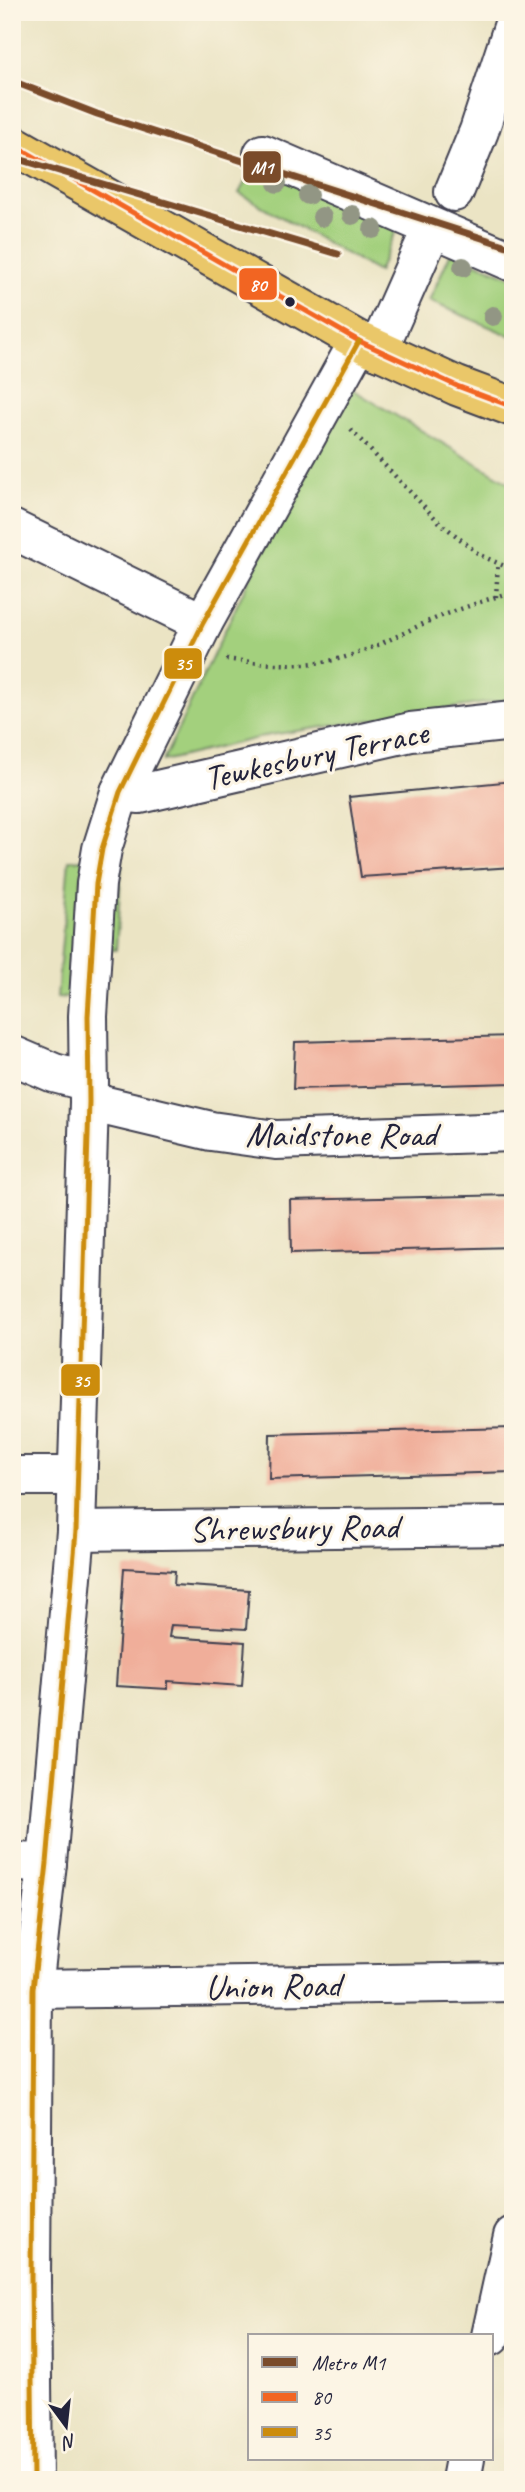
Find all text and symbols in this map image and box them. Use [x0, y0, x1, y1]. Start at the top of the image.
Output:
line badge: M1 [242, 150, 282, 184]
text: M1 [251, 156, 276, 180]
line badge: 80 [238, 267, 278, 301]
text: 80 [249, 273, 269, 297]
unlabelled marker [283, 295, 297, 309]
line badge: 35 [163, 647, 203, 680]
text: 35 [175, 652, 193, 676]
street label: Tewkesbury Terrace [200, 709, 435, 801]
street label: Maidstone Road [245, 1112, 442, 1157]
line badge: 35 [60, 1363, 101, 1397]
text: 35 [73, 1369, 91, 1393]
street label: Shrewsbury Road [189, 1504, 404, 1552]
street label: Union Road [205, 1962, 346, 2010]
legend [248, 2334, 494, 2460]
text: Metro M1 [312, 2350, 387, 2376]
text: 80 [312, 2384, 332, 2410]
north arrow [32, 2390, 102, 2460]
text: 35 [312, 2420, 332, 2446]
text: N [58, 2428, 79, 2455]

